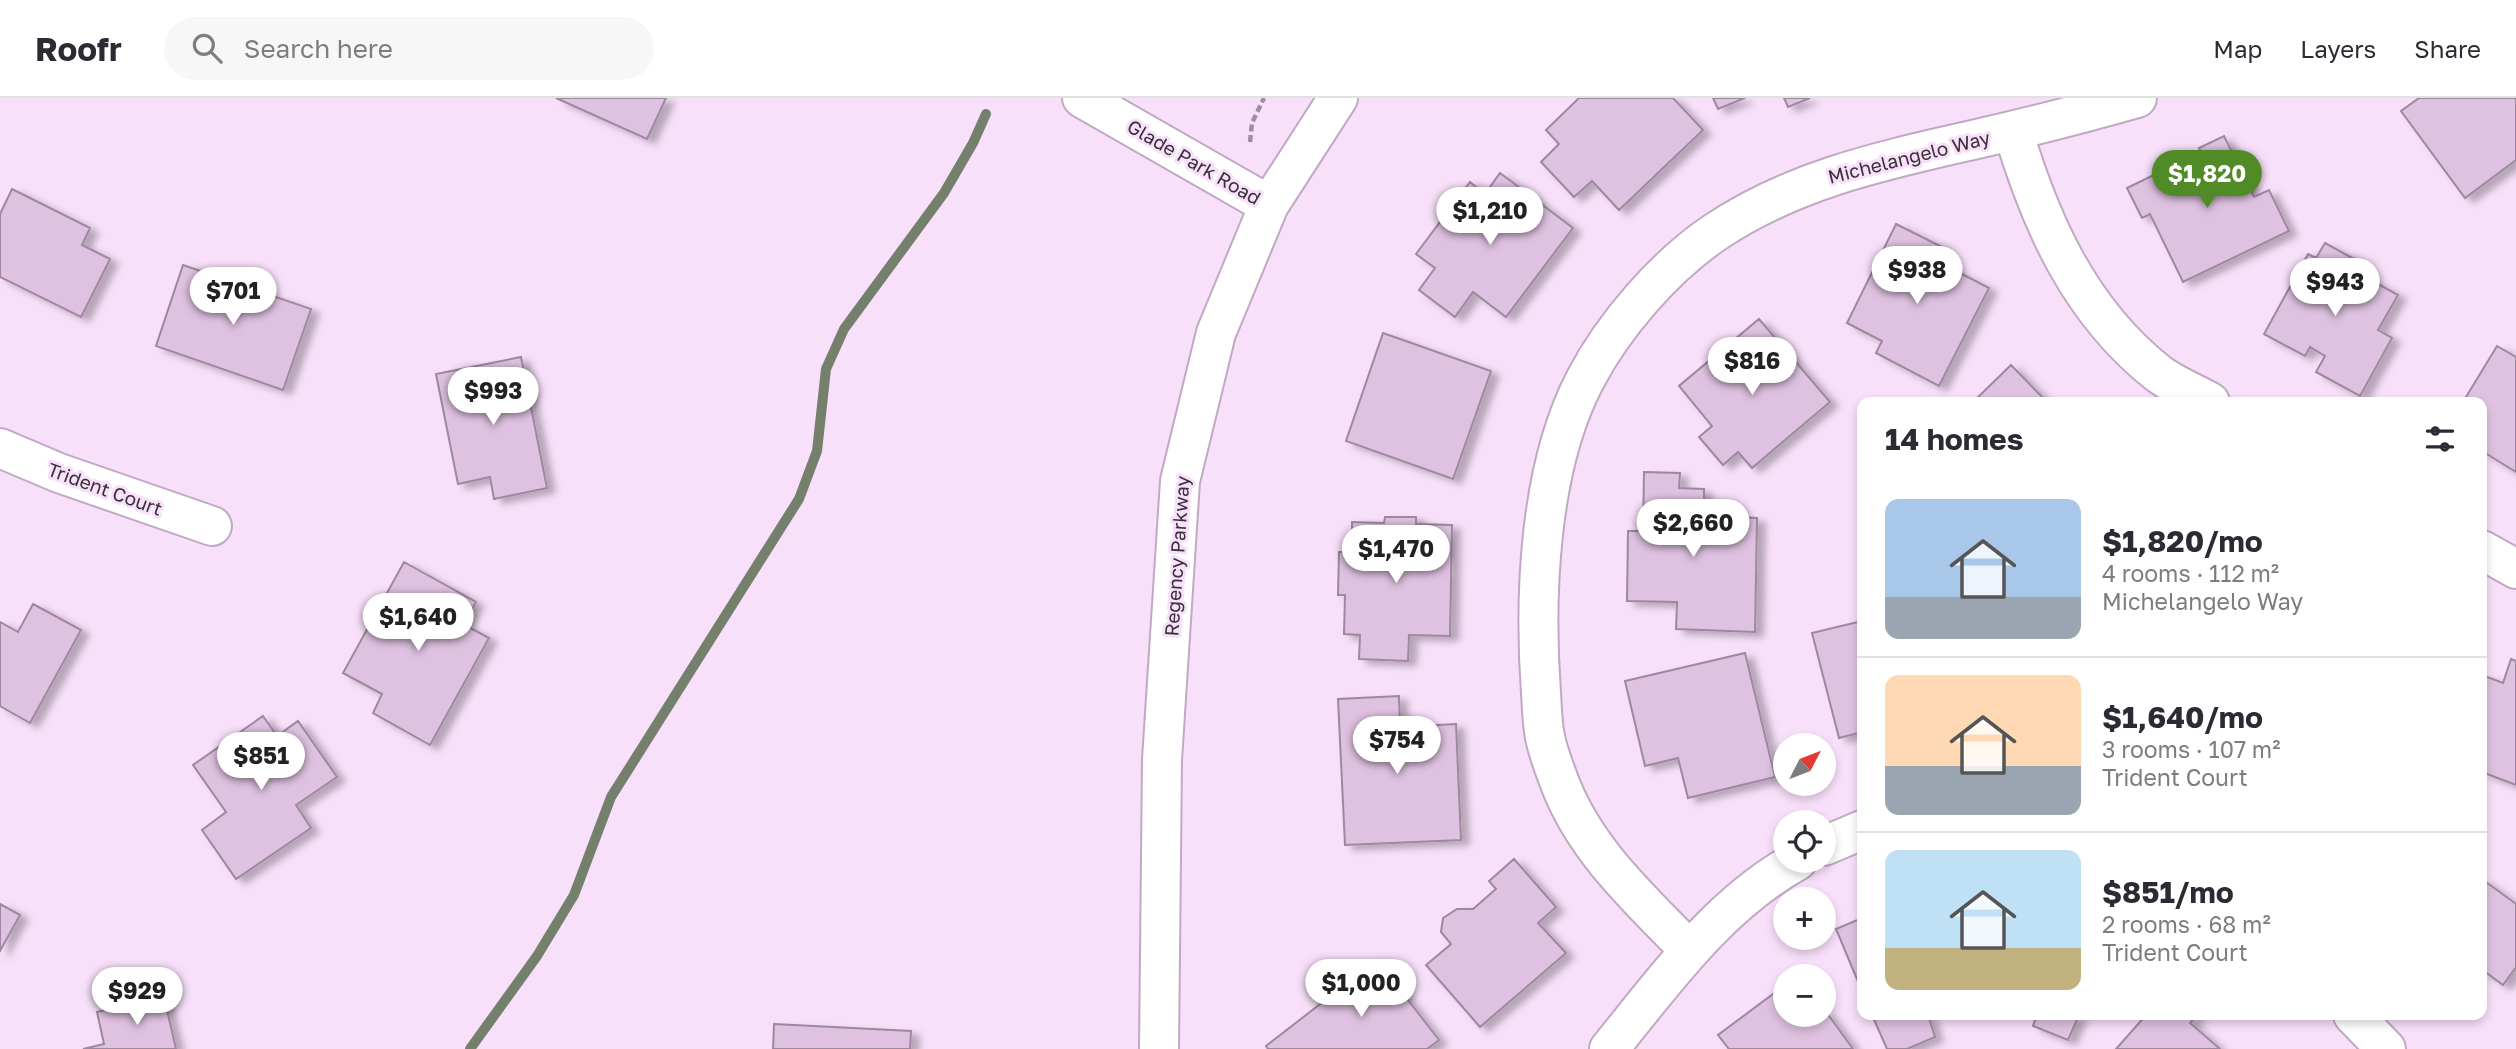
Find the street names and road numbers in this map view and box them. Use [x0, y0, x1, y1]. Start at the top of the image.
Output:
street label: Glade Park Road [1124, 114, 1265, 209]
street label: Michelangelo Way [1825, 125, 1993, 188]
street label: Trident Court [45, 457, 166, 520]
street label: Regency Parkway [1159, 475, 1194, 637]

